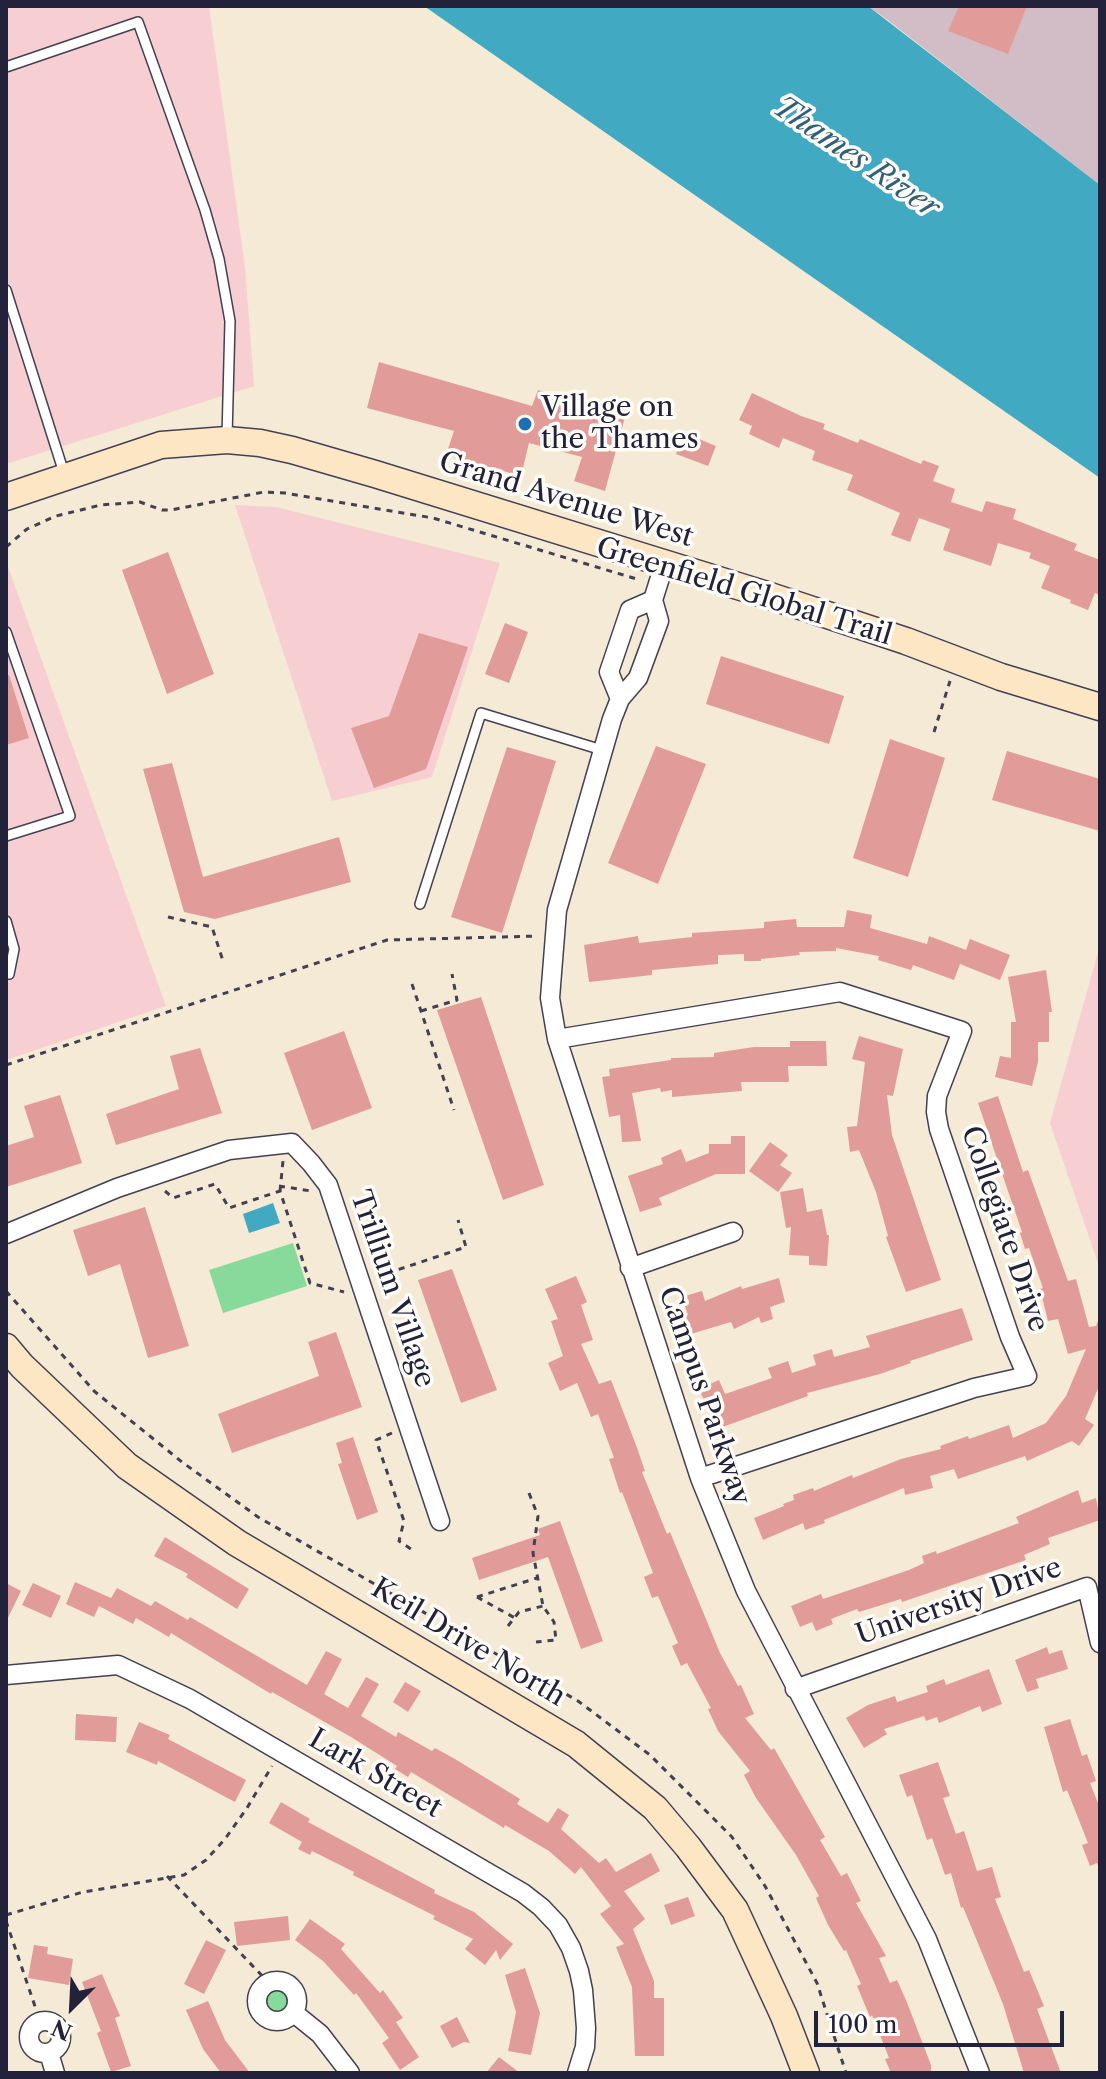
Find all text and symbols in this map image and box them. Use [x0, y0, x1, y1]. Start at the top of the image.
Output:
water label: Thames River [766, 89, 946, 227]
place label: Village on the Thames [541, 391, 699, 457]
marker: Village on the Thames [516, 415, 534, 433]
street label: Grand Avenue West [435, 445, 697, 555]
street label: Greenfield Global Trail [592, 531, 896, 653]
street label: Collegiate Drive [953, 1122, 1055, 1336]
street label: Trillium Village [343, 1186, 441, 1392]
street label: Campus Parkway [651, 1282, 757, 1510]
street label: University Drive [852, 1551, 1066, 1653]
street label: Keil Drive North [365, 1572, 571, 1714]
street label: Lark Street [303, 1722, 447, 1826]
north arrow [32, 1967, 112, 2047]
scale bar [818, 1995, 1068, 2045]
text: 100 m [828, 2010, 897, 2039]
text: N [48, 2013, 76, 2046]

